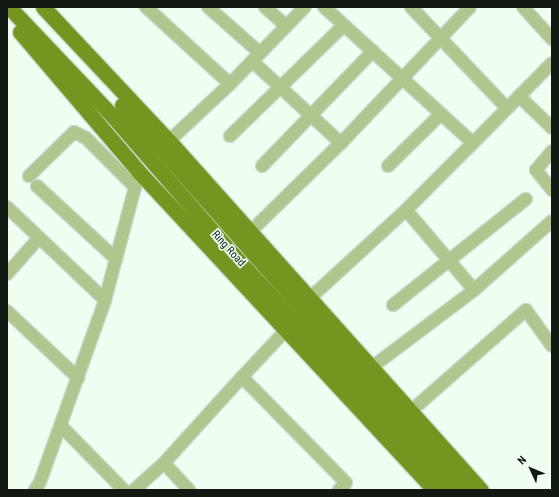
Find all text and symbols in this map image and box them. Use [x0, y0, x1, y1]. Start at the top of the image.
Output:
street label: Ring Road [208, 228, 248, 270]
north arrow [511, 449, 551, 489]
text: N [515, 453, 529, 467]

